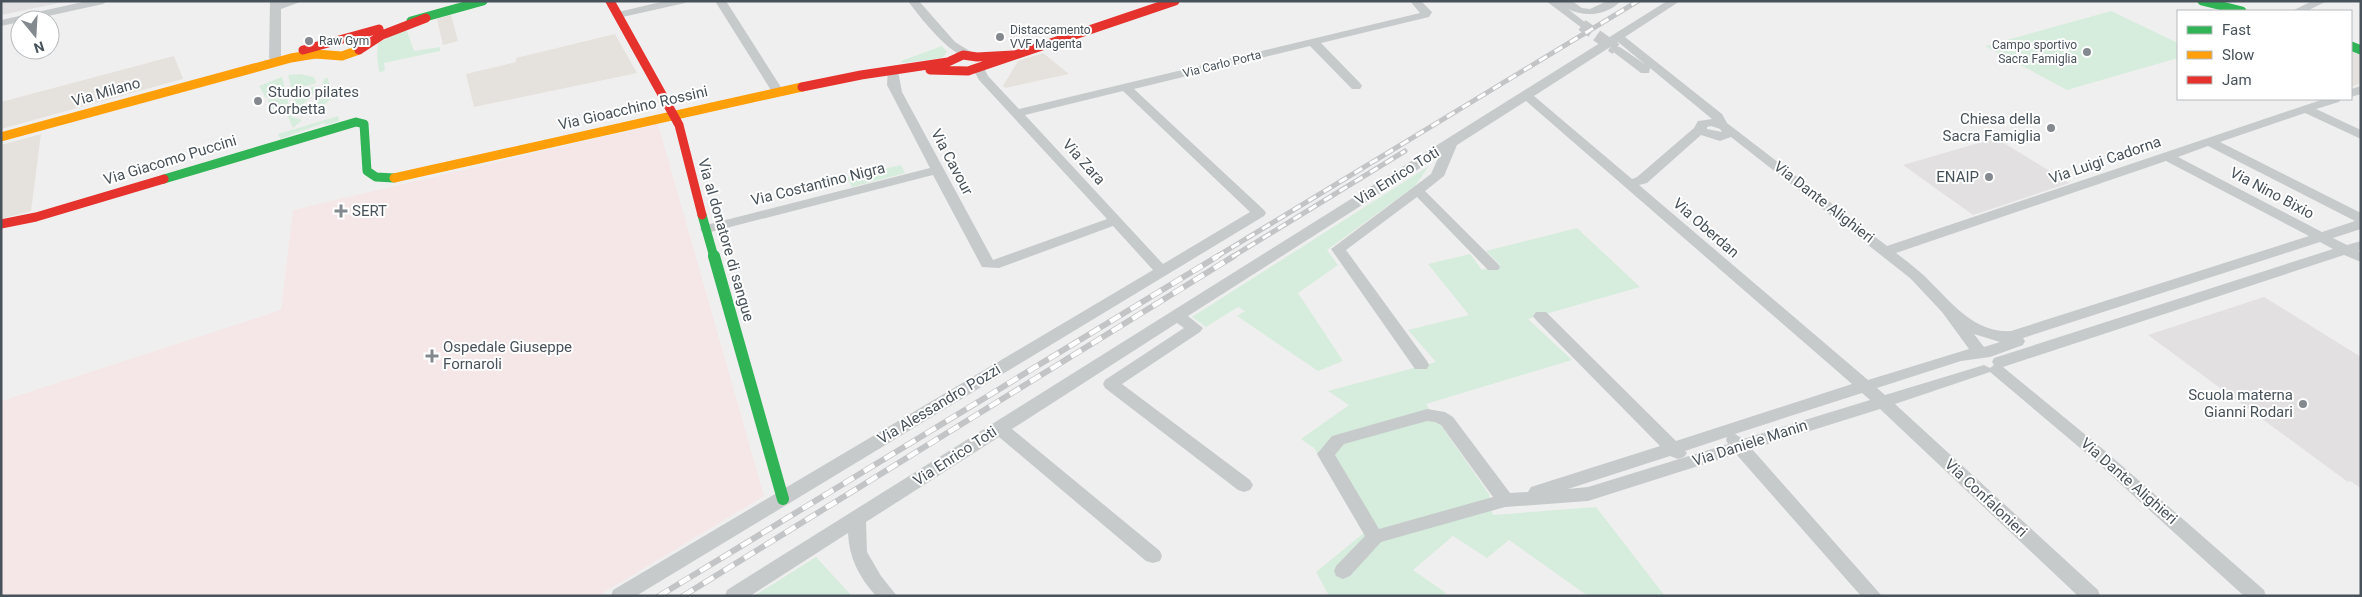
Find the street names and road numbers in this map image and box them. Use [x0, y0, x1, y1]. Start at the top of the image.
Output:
street label: Via Carlo Porta [1181, 47, 1263, 81]
street label: Via Milano [70, 74, 142, 110]
street label: Via Gioacchino Rossini [557, 82, 709, 134]
street label: Via Cavour [927, 126, 977, 198]
street label: Via Giacomo Puccini [101, 131, 239, 189]
street label: Via Luigi Cadorna [2047, 132, 2163, 188]
street label: Via Zara [1059, 135, 1109, 189]
street label: Via Enrico Toti [1352, 143, 1442, 209]
street label: Via al donatore di sangue [694, 156, 758, 324]
street label: Via Dante Alighieri [1770, 157, 1878, 247]
street label: Via Costantino Nigra [749, 159, 887, 209]
street label: Via Nino Bixio [2227, 163, 2317, 223]
street label: Via Oberdan [1669, 194, 1743, 262]
street label: Via Alessandro Pozzi [874, 360, 1004, 448]
street label: Via Daniele Manin [1690, 416, 1810, 470]
street label: Via Enrico Toti [910, 422, 1000, 490]
street label: Via Dante Alighieri [2077, 434, 2181, 528]
street label: Via Confalonieri [1941, 455, 2031, 541]

